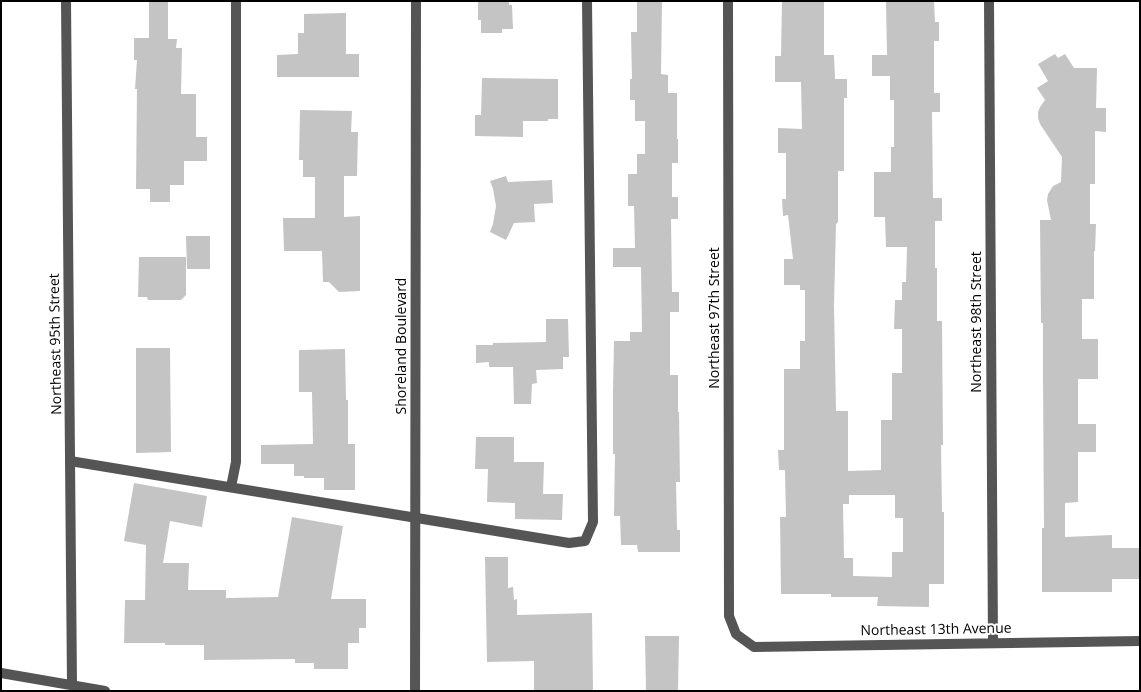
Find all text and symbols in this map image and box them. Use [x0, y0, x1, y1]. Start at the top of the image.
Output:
street label: Northeast 97th Street [707, 247, 723, 389]
street label: Northeast 98th Street [969, 251, 985, 393]
street label: Northeast 95th Street [46, 273, 66, 415]
street label: Shoreland Boulevard [394, 278, 410, 414]
street label: Northeast 13th Avenue [860, 620, 1012, 640]

